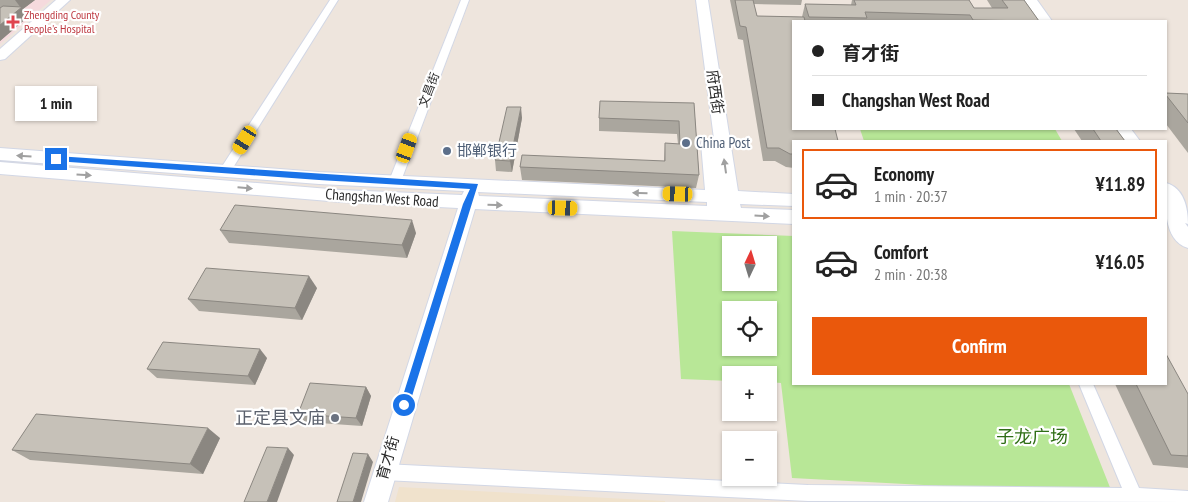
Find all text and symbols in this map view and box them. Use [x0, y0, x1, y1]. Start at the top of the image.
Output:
place label: Zhengding County People's Hospital [24, 7, 100, 36]
marker: Zhengding County People's Hospital [6, 15, 20, 29]
text: 育才街 [842, 41, 899, 65]
street label: 府西街 [703, 68, 728, 116]
street label: 文昌街 [415, 70, 442, 109]
callout: 1 min [15, 86, 97, 122]
text: Changshan West Road [842, 88, 990, 112]
text: 1 min [40, 93, 72, 113]
car [230, 123, 259, 157]
car [394, 131, 419, 165]
place label: China Post [696, 133, 751, 152]
marker: China Post [680, 137, 692, 149]
place label: 邯郸银行 [457, 141, 517, 160]
marker: 邯郸银行 [441, 145, 453, 157]
route end [45, 148, 67, 170]
one-way arrow [16, 152, 32, 160]
one-way arrow [721, 158, 729, 174]
icon: car [814, 162, 859, 207]
text: Economy [874, 162, 934, 186]
one-way arrow [76, 171, 92, 179]
text: ¥11.89 [1096, 172, 1145, 196]
one-way arrow [238, 184, 254, 192]
street label: Changshan West Road [325, 184, 439, 211]
car [662, 186, 693, 202]
text: 1 min · 20:37 [874, 186, 948, 206]
one-way arrow [632, 188, 648, 196]
car [547, 200, 578, 216]
one-way arrow [487, 201, 503, 209]
one-way arrow [754, 213, 770, 221]
north arrow [722, 236, 778, 291]
map controls [722, 236, 777, 486]
icon: car [814, 240, 859, 285]
text: Comfort [874, 240, 928, 264]
text: ¥16.05 [1096, 250, 1145, 274]
text: 2 min · 20:38 [874, 264, 948, 284]
button: locate [722, 301, 777, 356]
button: Confirm [812, 317, 1147, 375]
button: + [722, 366, 777, 421]
route start [393, 394, 415, 416]
place label: 正定县文庙 [235, 406, 325, 429]
marker: 正定县文庙 [329, 412, 341, 424]
park label: 子龙广场 [996, 425, 1068, 448]
button: − [722, 431, 777, 486]
street label: 育才街 [372, 434, 403, 482]

